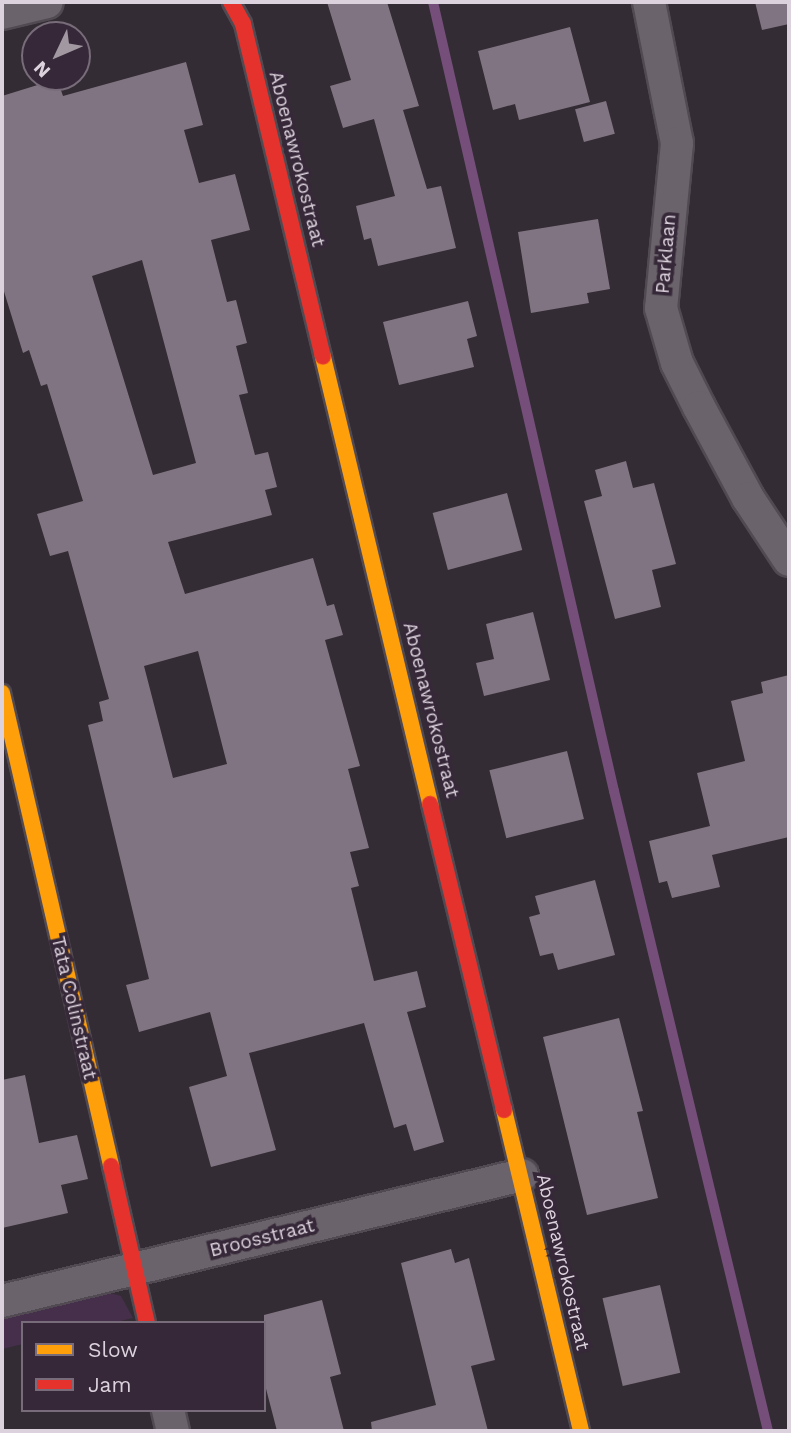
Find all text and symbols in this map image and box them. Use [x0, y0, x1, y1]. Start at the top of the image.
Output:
north arrow [21, 21, 91, 91]
text: N [29, 56, 55, 83]
street label: Aboenawrokostraat [264, 69, 330, 249]
street label: Parklaan [651, 213, 681, 295]
street label: Aboenawrokostraat [398, 620, 464, 800]
street label: Tata Colinstraat [46, 934, 102, 1082]
street label: Aboenawrokostraat [532, 1172, 594, 1352]
street label: Broosstraat [207, 1214, 317, 1262]
legend [21, 1321, 266, 1412]
text: Slow [88, 1337, 138, 1362]
text: Jam [88, 1372, 131, 1397]

